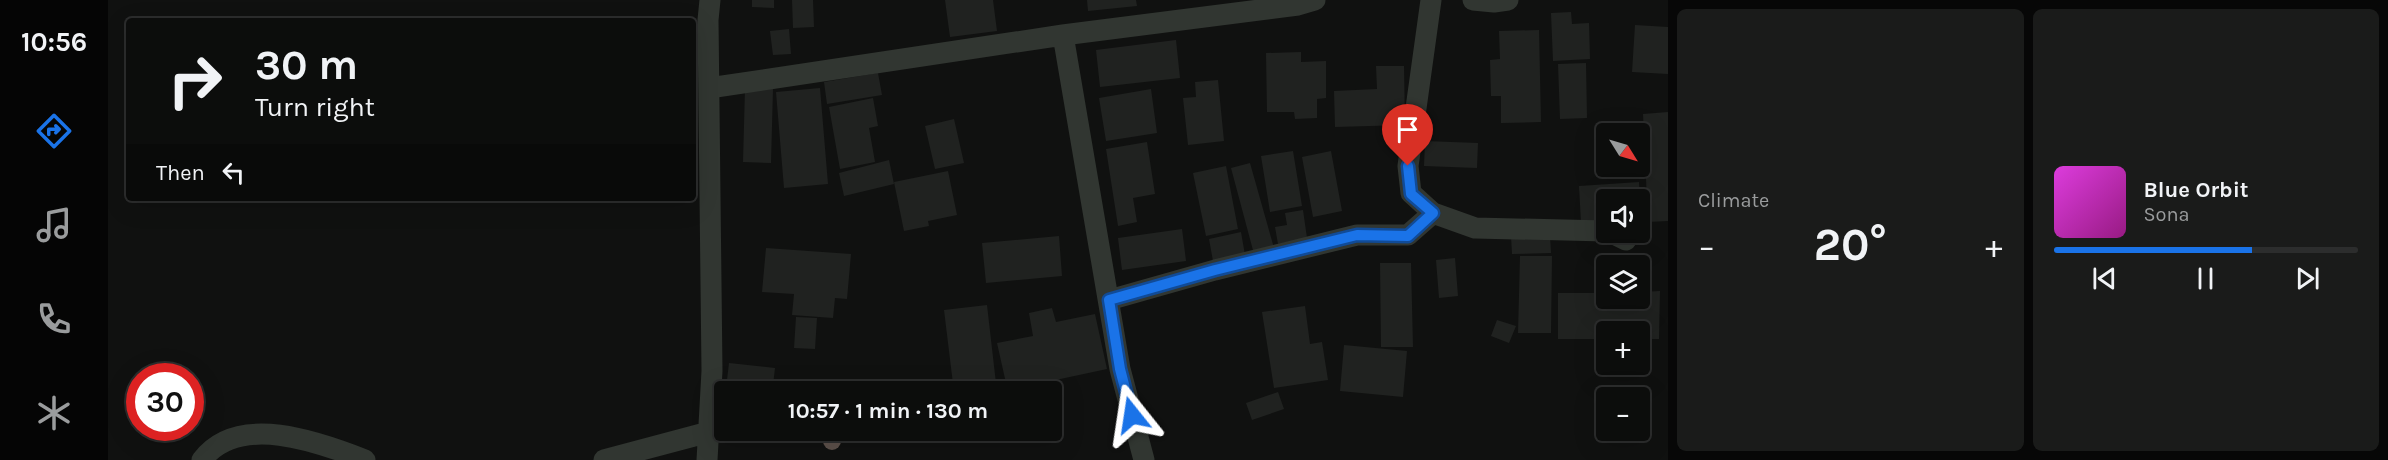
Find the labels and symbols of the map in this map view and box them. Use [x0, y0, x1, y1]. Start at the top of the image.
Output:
pin [1382, 104, 1433, 166]
north arrow [1596, 123, 1650, 177]
speed limit sign: 30 [126, 363, 204, 441]
position arrow [1100, 383, 1164, 447]

